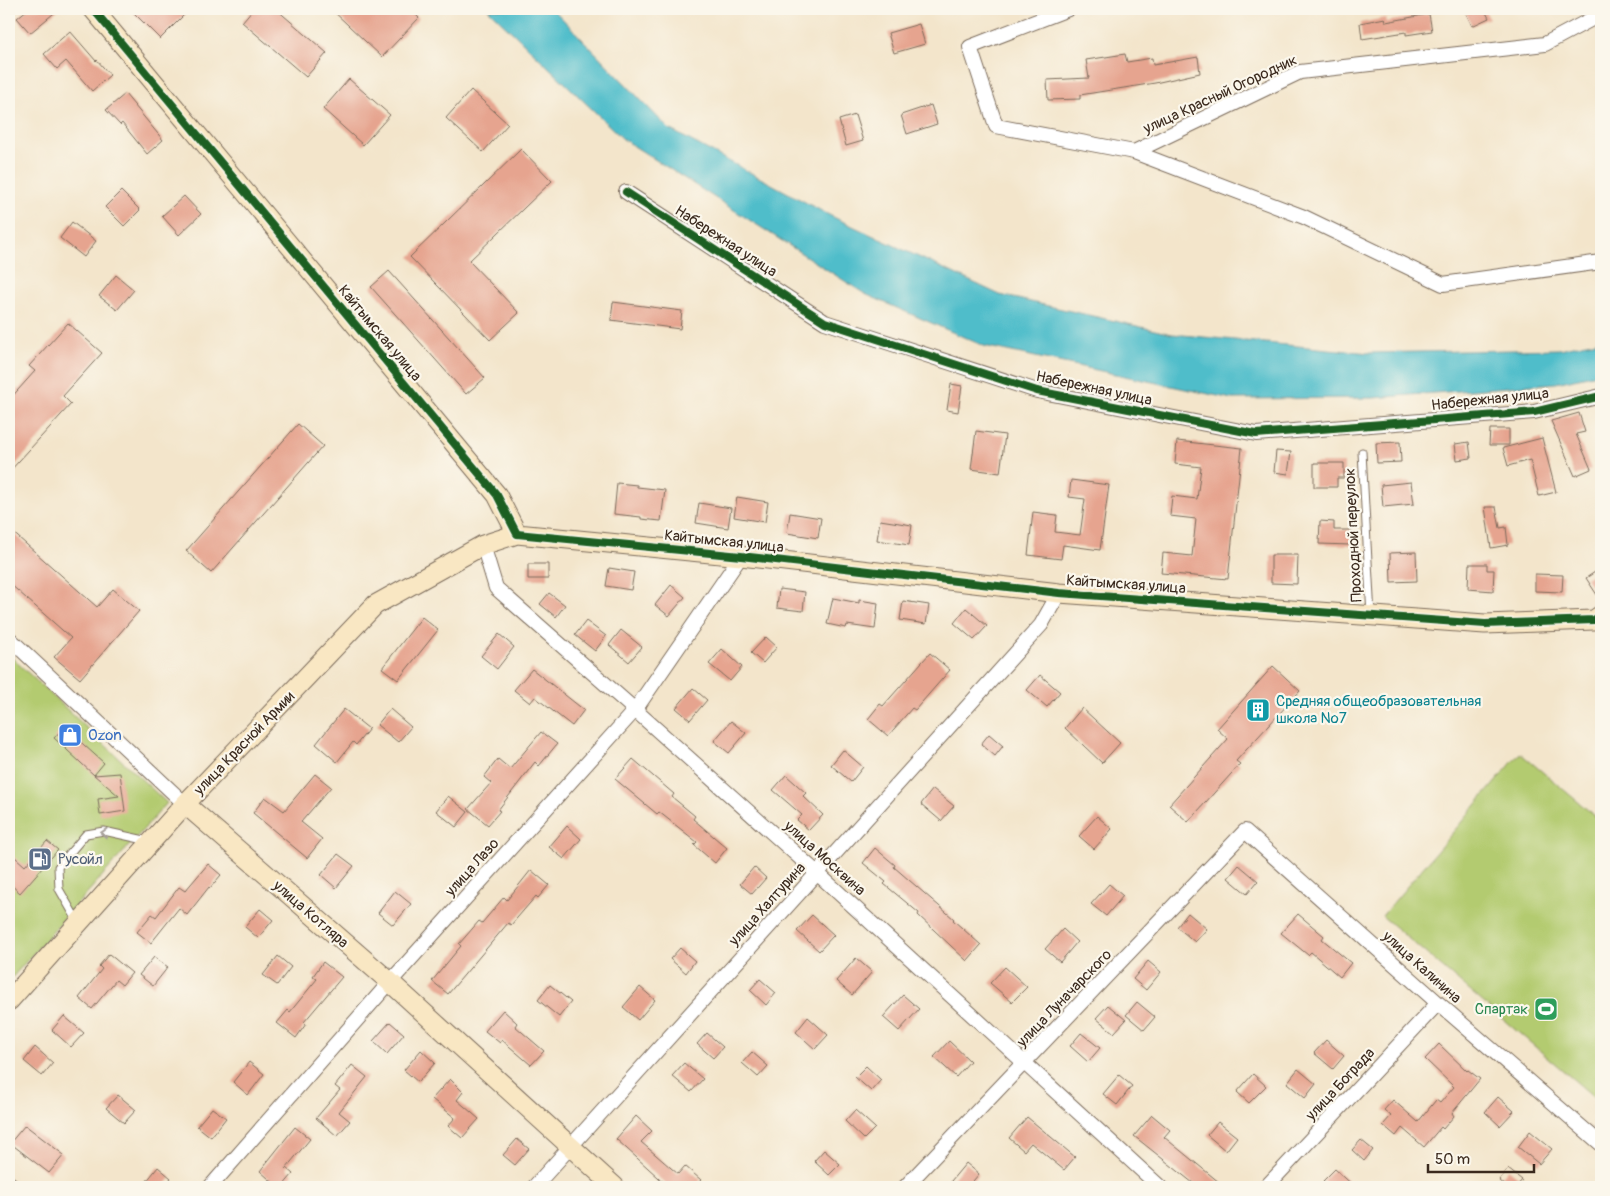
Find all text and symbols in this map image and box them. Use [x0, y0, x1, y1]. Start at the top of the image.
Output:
street label: улица Красный Огородник [1140, 50, 1300, 139]
street label: Набережная улица [671, 201, 780, 282]
street label: Кайтымская улица [334, 281, 425, 385]
street label: Набережная улица [1034, 367, 1154, 410]
street label: Набережная улица [1430, 384, 1550, 415]
street label: Проходной переулок [1340, 467, 1367, 603]
street label: Кайтымская улица [663, 526, 785, 557]
street label: Кайтымская улица [1066, 571, 1186, 598]
street label: улица Красной Армии [189, 687, 299, 800]
place label: Средняя общеобразовательная школа №7 [1276, 692, 1481, 728]
building icon: Средняя общеобразовательная школа №7 [1245, 697, 1271, 723]
shop icon: Ozon [57, 722, 83, 748]
place label: Ozon [88, 726, 122, 745]
street label: улица Москвина [779, 816, 869, 900]
one-way arrow [99, 828, 107, 838]
street label: улица Лазо [441, 834, 503, 901]
fuel station icon: Русойл [27, 846, 53, 872]
place label: Русойл [58, 850, 103, 869]
street label: улица Халтурина [724, 859, 810, 951]
street label: улица Котляра [268, 876, 352, 952]
street label: улица Калинина [1378, 926, 1465, 1008]
street label: улица Луначарского [1012, 945, 1116, 1052]
sports icon: Спартак [1533, 996, 1559, 1022]
place label: Спартак [1475, 1000, 1528, 1019]
street label: улица Бограда [1301, 1044, 1379, 1125]
scale bar [1428, 1141, 1534, 1173]
text: 50 m [1435, 1150, 1470, 1169]

